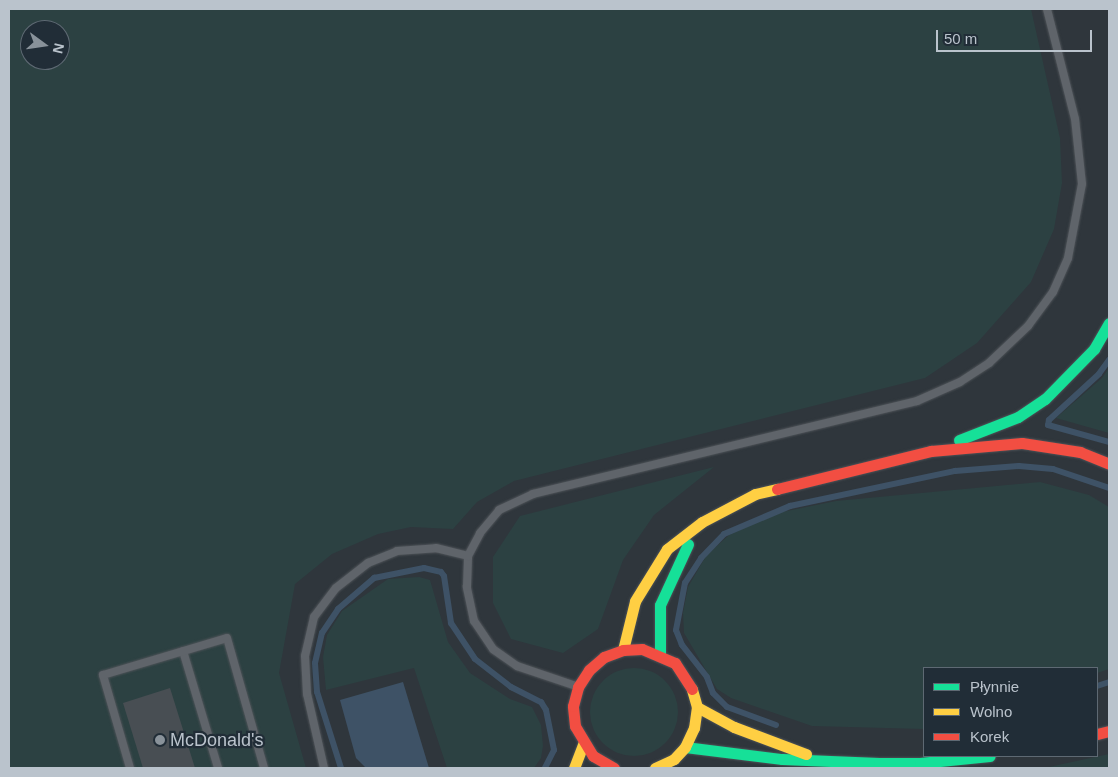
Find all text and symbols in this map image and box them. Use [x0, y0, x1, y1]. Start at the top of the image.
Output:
north arrow [20, 20, 70, 70]
scale bar [938, 20, 1094, 52]
text: 50 m [944, 30, 977, 47]
text: N [50, 42, 68, 55]
legend [923, 667, 1098, 757]
text: Płynnie [970, 678, 1019, 695]
text: Wolno [970, 703, 1012, 720]
text: Korek [970, 728, 1009, 745]
place label: McDonald's [170, 729, 263, 751]
marker: McDonald's [154, 734, 166, 746]

